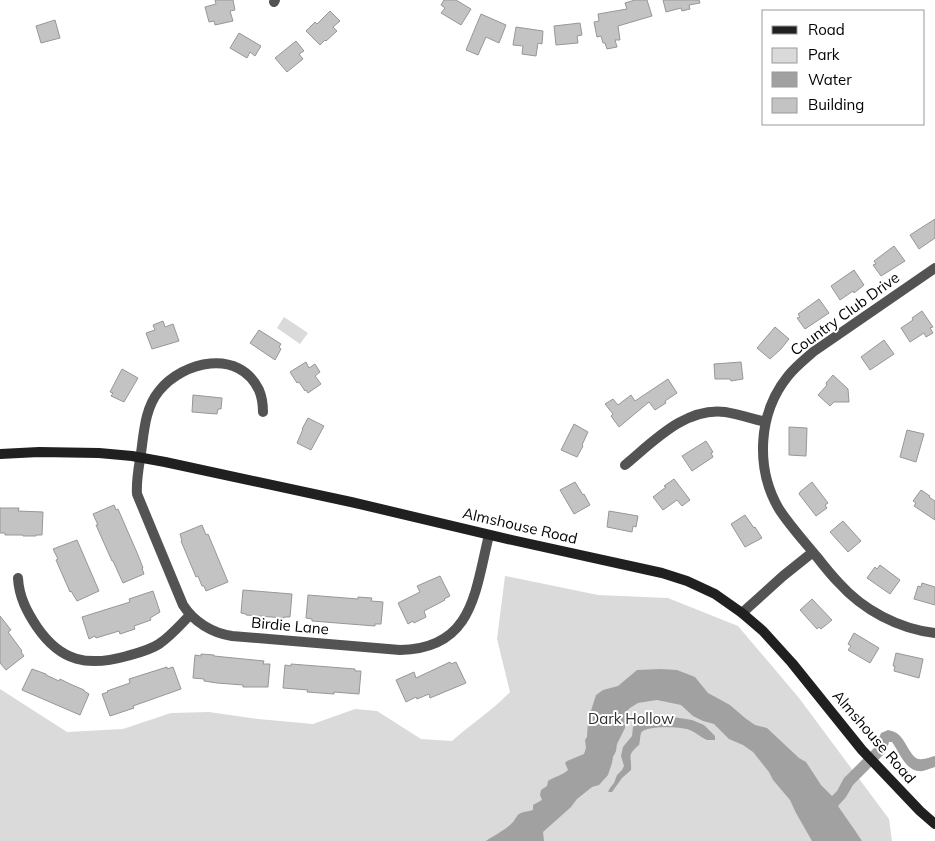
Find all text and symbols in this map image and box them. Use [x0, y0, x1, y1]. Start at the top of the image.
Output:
legend [762, 10, 925, 125]
text: Road [808, 20, 845, 39]
text: Park [808, 45, 840, 64]
text: Water [808, 70, 852, 89]
text: Building [808, 95, 864, 114]
street label: Country Club Drive [786, 268, 903, 360]
street label: Almshouse Road [461, 503, 580, 548]
street label: Birdie Lane [250, 613, 330, 638]
street label: Almshouse Road [829, 686, 920, 787]
park label: Dark Hollow [588, 709, 674, 728]

